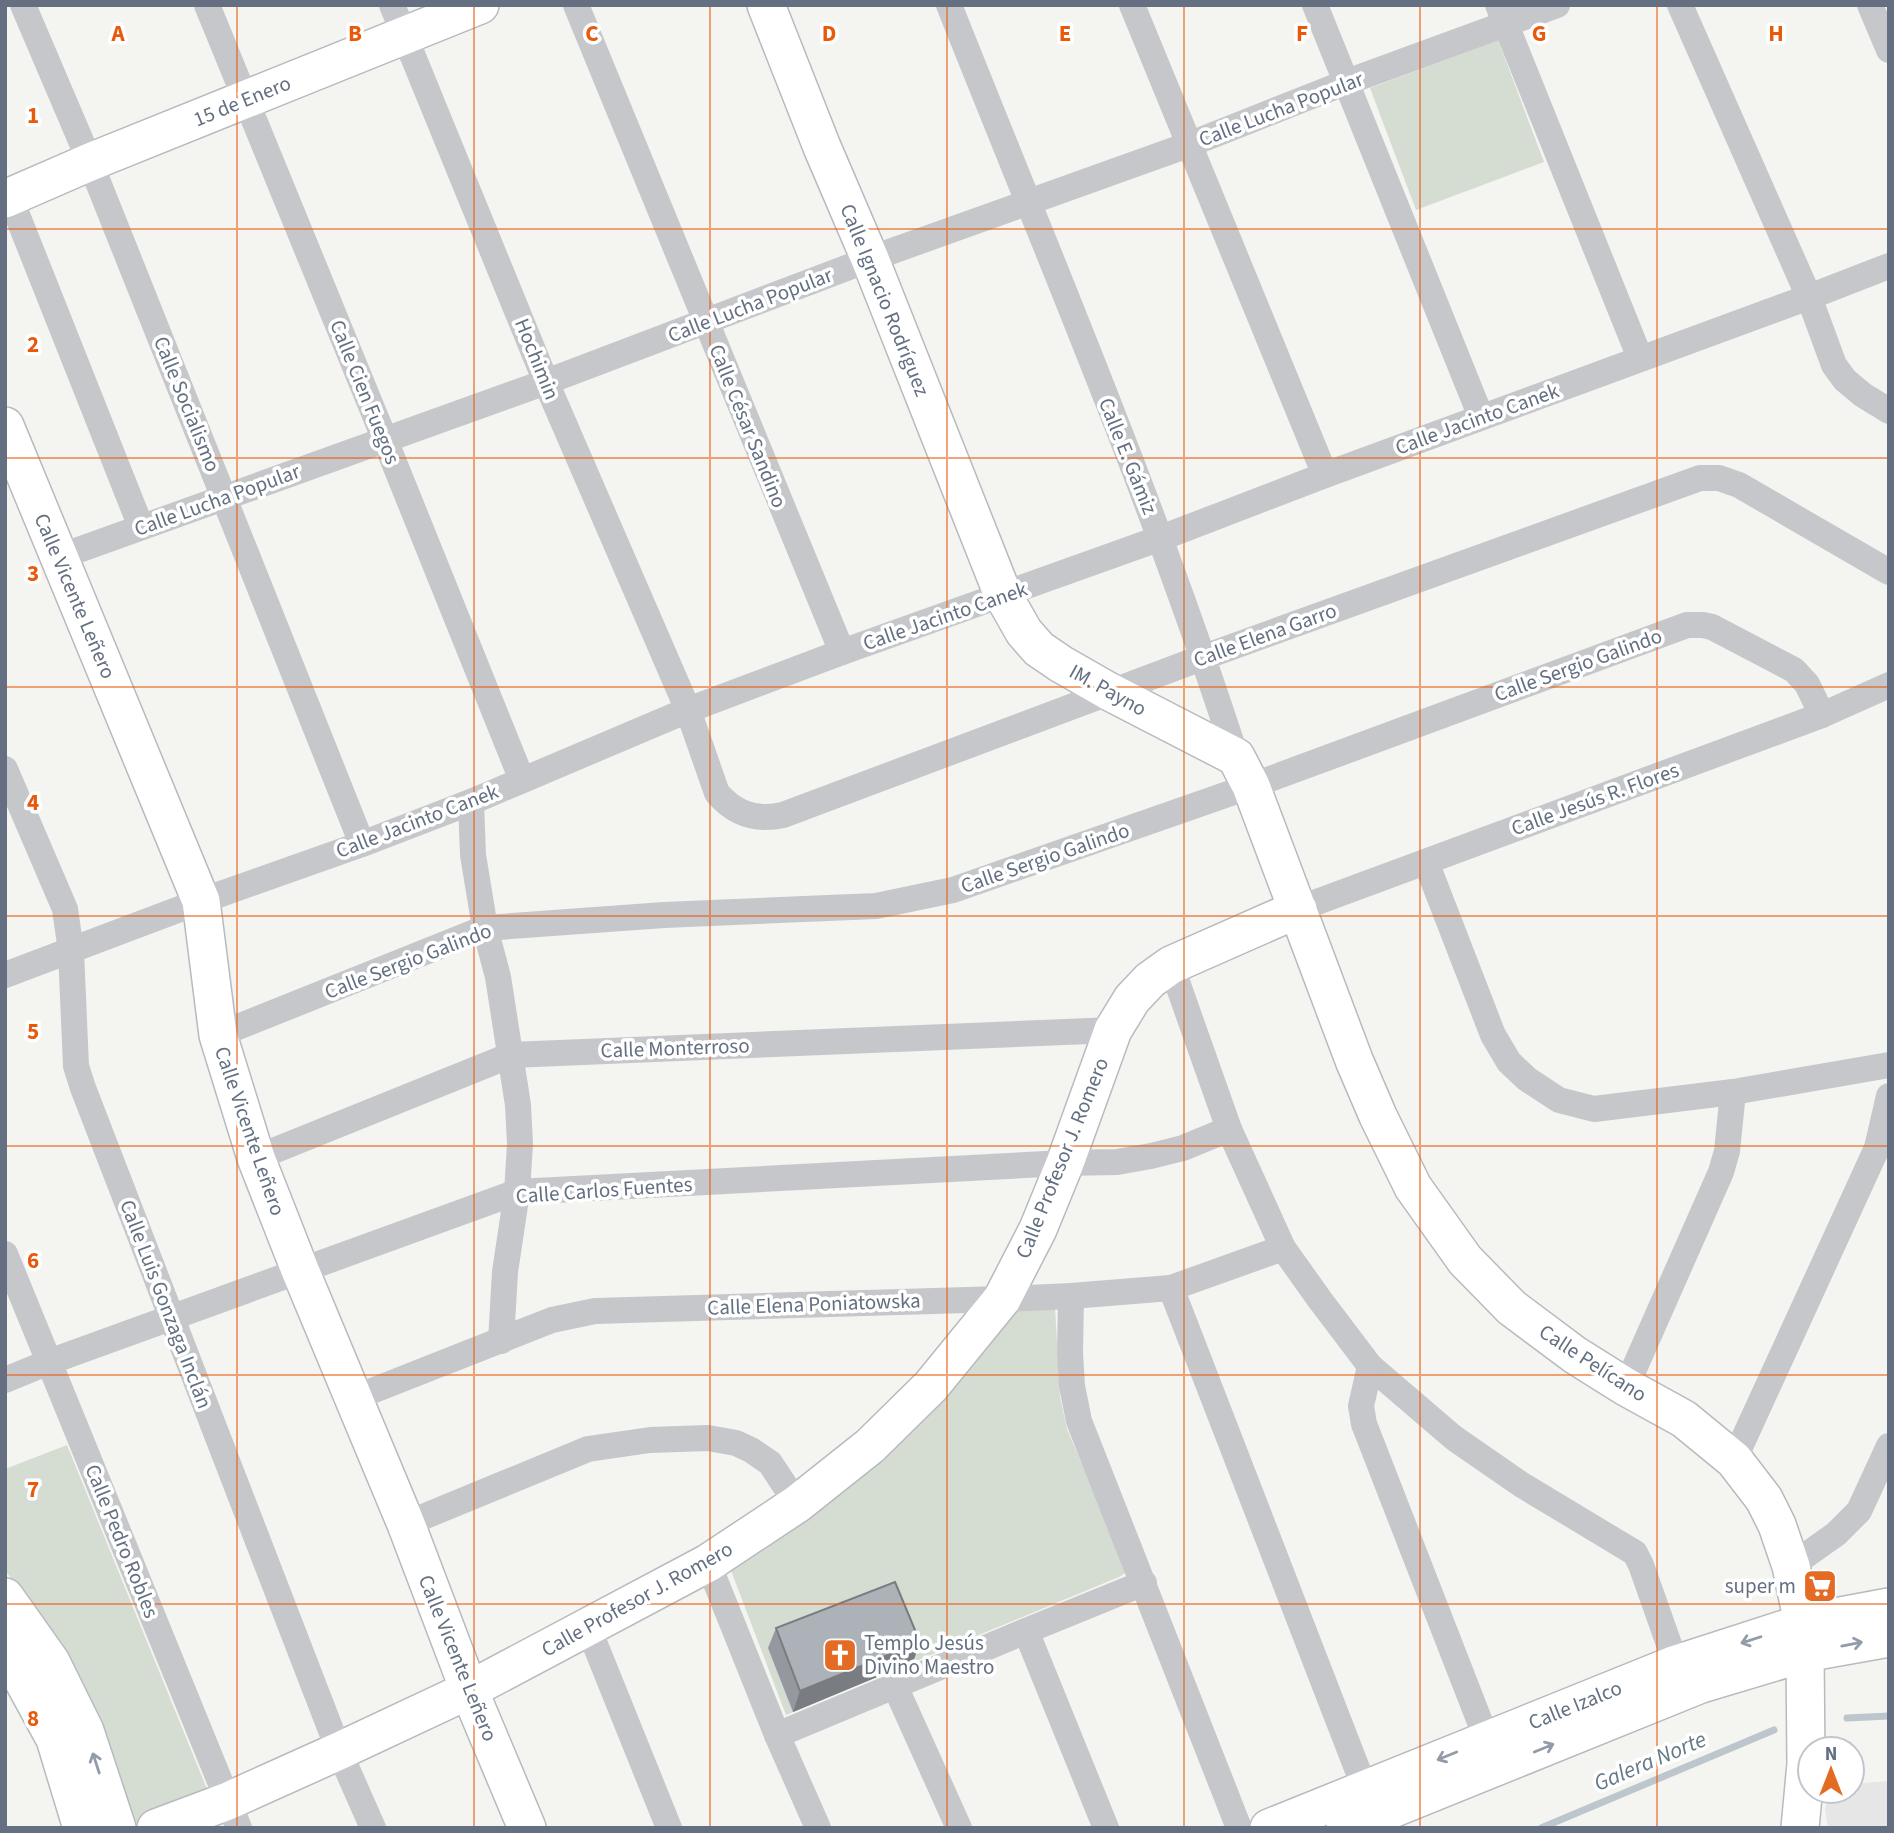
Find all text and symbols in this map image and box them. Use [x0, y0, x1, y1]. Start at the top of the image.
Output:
text: A [110, 17, 125, 50]
text: B [348, 17, 362, 50]
text: C [585, 17, 599, 50]
text: D [822, 17, 836, 50]
text: E [1059, 17, 1071, 50]
text: F [1296, 17, 1308, 50]
text: G [1532, 17, 1546, 50]
text: H [1768, 17, 1784, 50]
street label: Calle Lucha Popular [1194, 64, 1368, 154]
street label: 15 de Enero [189, 68, 295, 134]
text: 1 [27, 99, 39, 132]
street label: Calle Ignacio Rodríguez [833, 199, 937, 401]
street label: Calle Lucha Popular [663, 260, 837, 350]
street label: Hochimin [507, 314, 567, 404]
street label: Calle Cien Fuegos [322, 315, 408, 469]
text: 2 [27, 328, 39, 361]
street label: Calle Socialismo [146, 332, 228, 476]
street label: Calle César Sandino [701, 340, 795, 512]
street label: Calle Jacinto Canek [1391, 375, 1564, 463]
street label: Calle E. Gámiz [1091, 393, 1165, 519]
street label: Calle Lucha Popular [130, 456, 305, 544]
street label: Calle Vicente Leñero [27, 509, 123, 683]
text: 3 [27, 557, 39, 590]
street label: Calle Jacinto Canek [859, 574, 1032, 658]
street label: Calle Elena Garro [1189, 595, 1341, 675]
street label: Calle Sergio Galindo [1490, 621, 1666, 709]
street label: IM. Payno [1064, 656, 1152, 724]
street label: Calle Jesús R. Flores [1507, 755, 1683, 843]
street label: Calle Jacinto Canek [331, 776, 503, 866]
text: 4 [27, 786, 39, 819]
street label: Calle Sergio Galindo [957, 815, 1133, 901]
street label: Calle Sergio Galindo [320, 915, 496, 1007]
text: 5 [27, 1015, 39, 1048]
street label: Calle Monterroso [600, 1030, 750, 1066]
street label: Calle Vicente Leñero [207, 1042, 293, 1220]
street label: Calle Profesor J. Romero [1008, 1053, 1116, 1263]
street label: Calle Carlos Fuentes [515, 1169, 693, 1211]
street label: Calle Luis Gonzaga Inclán [112, 1195, 220, 1413]
text: 6 [27, 1244, 39, 1277]
street label: Calle Elena Poniatowska [707, 1285, 921, 1323]
street label: Calle Pelícano [1533, 1317, 1653, 1409]
street label: Calle Pedro Robles [78, 1460, 167, 1623]
text: 7 [27, 1473, 39, 1506]
street label: Calle Profesor J. Romero [536, 1534, 738, 1664]
supermarket icon: super m [1801, 1567, 1839, 1605]
street label: Calle Vicente Leñero [411, 1570, 505, 1746]
place label: super m [1725, 1571, 1796, 1601]
place label: Templo Jesús Divino Maestro [864, 1628, 994, 1682]
one-way arrow [1740, 1634, 1762, 1647]
church icon: Templo Jesús Divino Maestro [821, 1636, 859, 1674]
one-way arrow [1840, 1637, 1863, 1651]
street label: Calle Izalco [1524, 1673, 1626, 1737]
text: 8 [27, 1702, 39, 1735]
water label: Galera Norte [1589, 1722, 1711, 1800]
north arrow [1796, 1735, 1866, 1805]
one-way arrow [1533, 1740, 1555, 1753]
text: N [1825, 1741, 1837, 1768]
one-way arrow [1437, 1750, 1459, 1763]
one-way arrow [89, 1752, 101, 1774]

